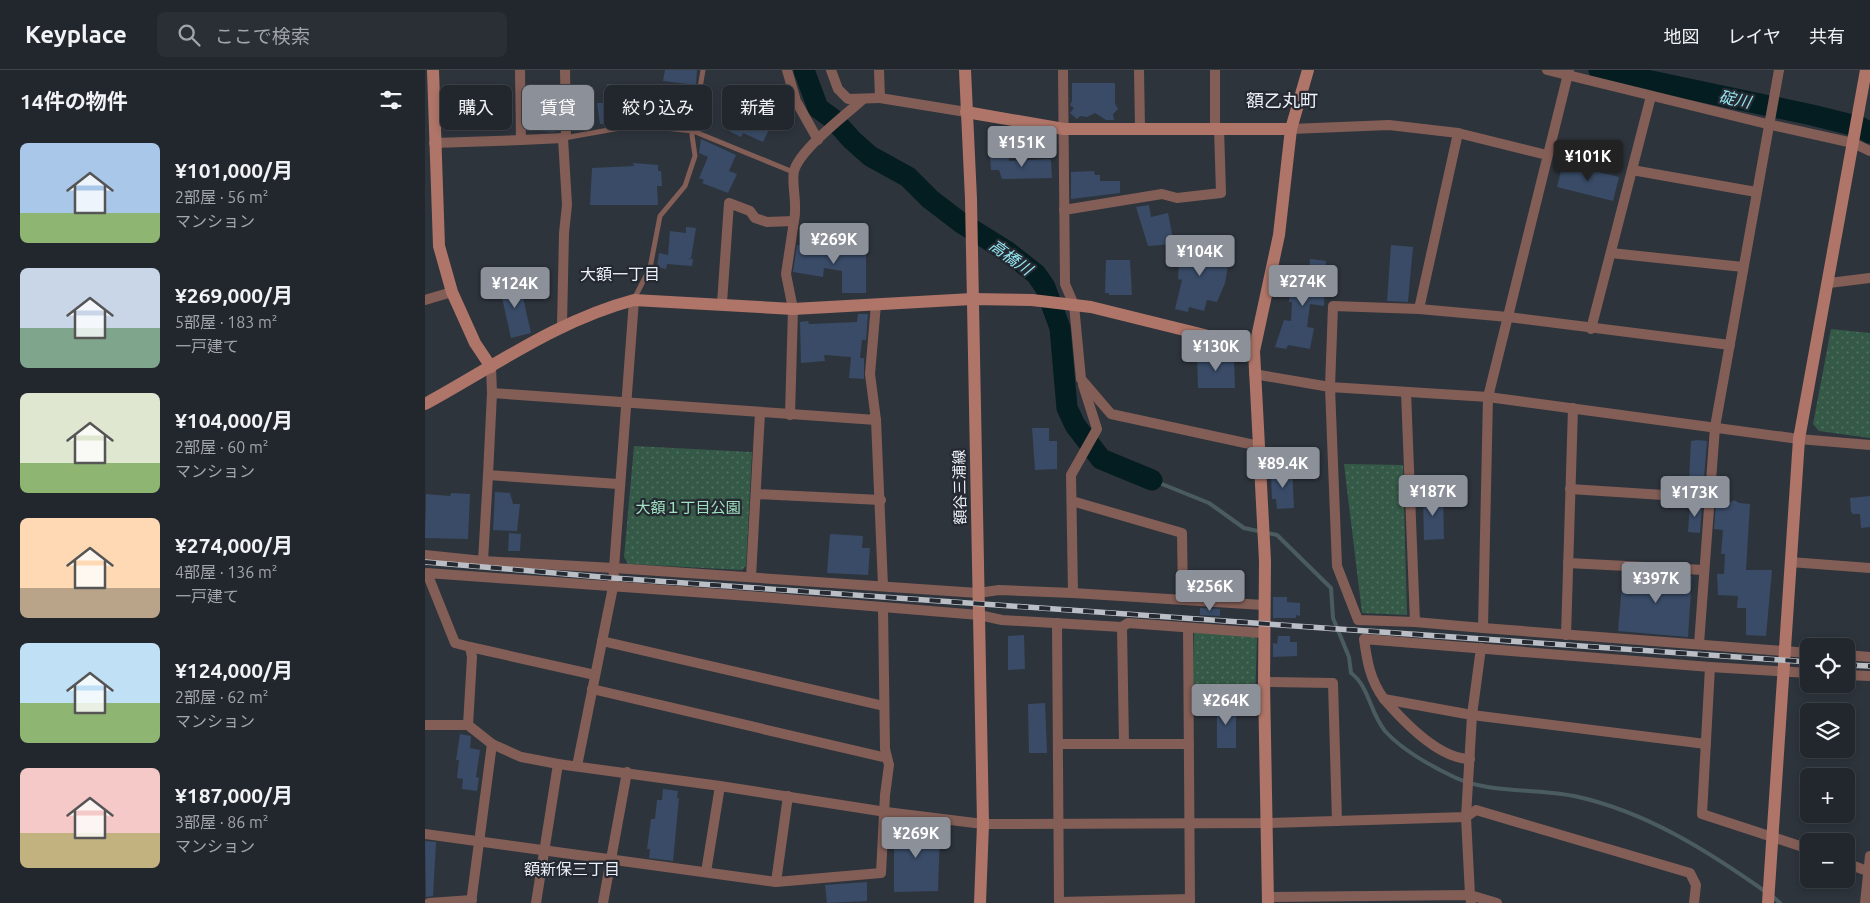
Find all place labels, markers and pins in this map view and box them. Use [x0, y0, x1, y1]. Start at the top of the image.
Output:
pin: ¥151K [987, 126, 1057, 168]
pin: ¥101K [1553, 140, 1623, 182]
pin: ¥269K [799, 222, 869, 265]
pin: ¥104K [1165, 234, 1235, 277]
pin: ¥274K [1268, 264, 1338, 307]
pin: ¥124K [480, 266, 550, 309]
pin: ¥130K [1181, 330, 1251, 372]
pin: ¥89.4K [1242, 446, 1324, 489]
pin: ¥187K [1398, 474, 1468, 517]
pin: ¥173K [1660, 476, 1730, 518]
pin: ¥397K [1621, 562, 1691, 604]
pin: ¥256K [1175, 570, 1245, 612]
pin: ¥264K [1191, 684, 1261, 726]
pin: ¥269K [881, 816, 951, 859]

